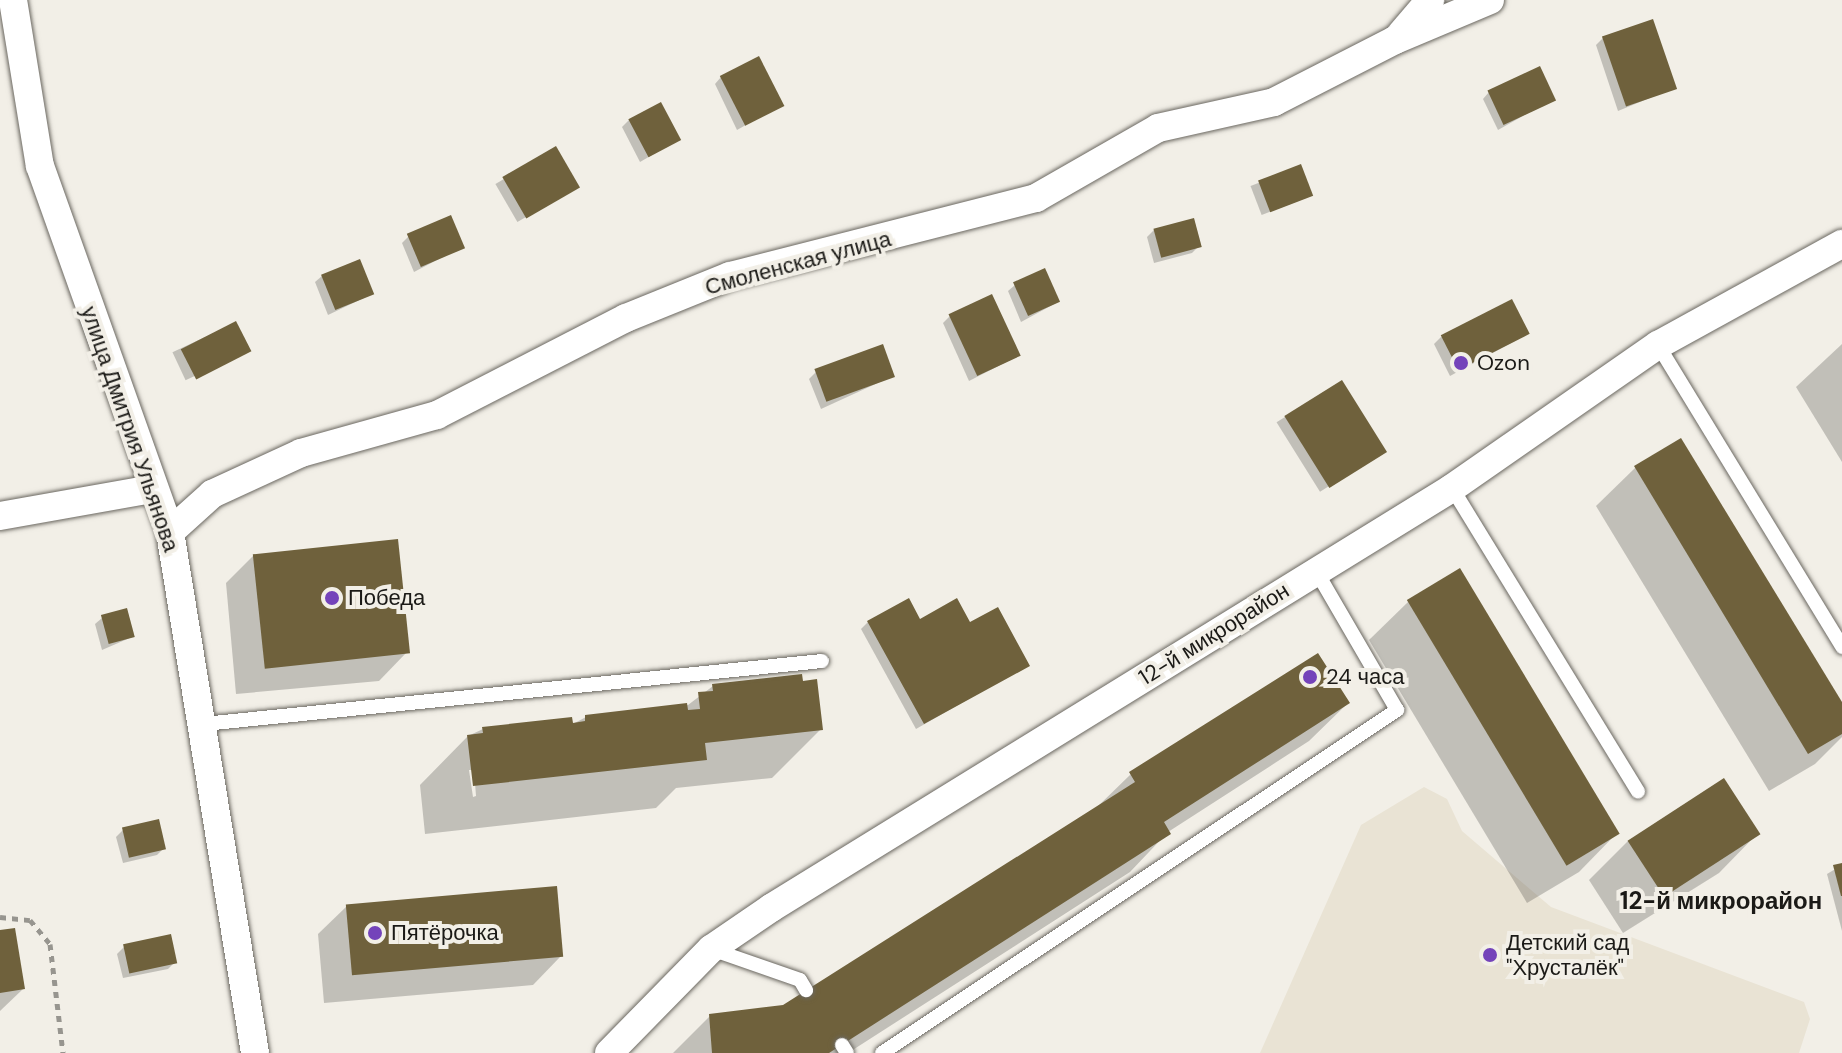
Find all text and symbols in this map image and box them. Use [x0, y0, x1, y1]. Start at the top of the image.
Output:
street label: Смоленская улица [702, 225, 894, 301]
street label: улица Дмитрия Ульянова [76, 303, 184, 555]
place label: Ozon [1477, 350, 1530, 376]
marker: Ozon [1452, 354, 1470, 372]
street label: 12-й микрорайон [1134, 577, 1294, 691]
place label: Победа [348, 585, 425, 611]
marker: Победа [323, 589, 341, 607]
place label: 24 часа [1326, 664, 1404, 690]
marker: 24 часа [1301, 668, 1319, 686]
district label: 12-й микрорайон [1620, 887, 1822, 915]
place label: Пятёрочка [391, 920, 499, 946]
marker: Пятёрочка [366, 924, 384, 942]
place label: Детский сад "Хрусталёк" [1506, 929, 1629, 980]
marker: Детский сад "Хрусталёк" [1481, 946, 1499, 964]

